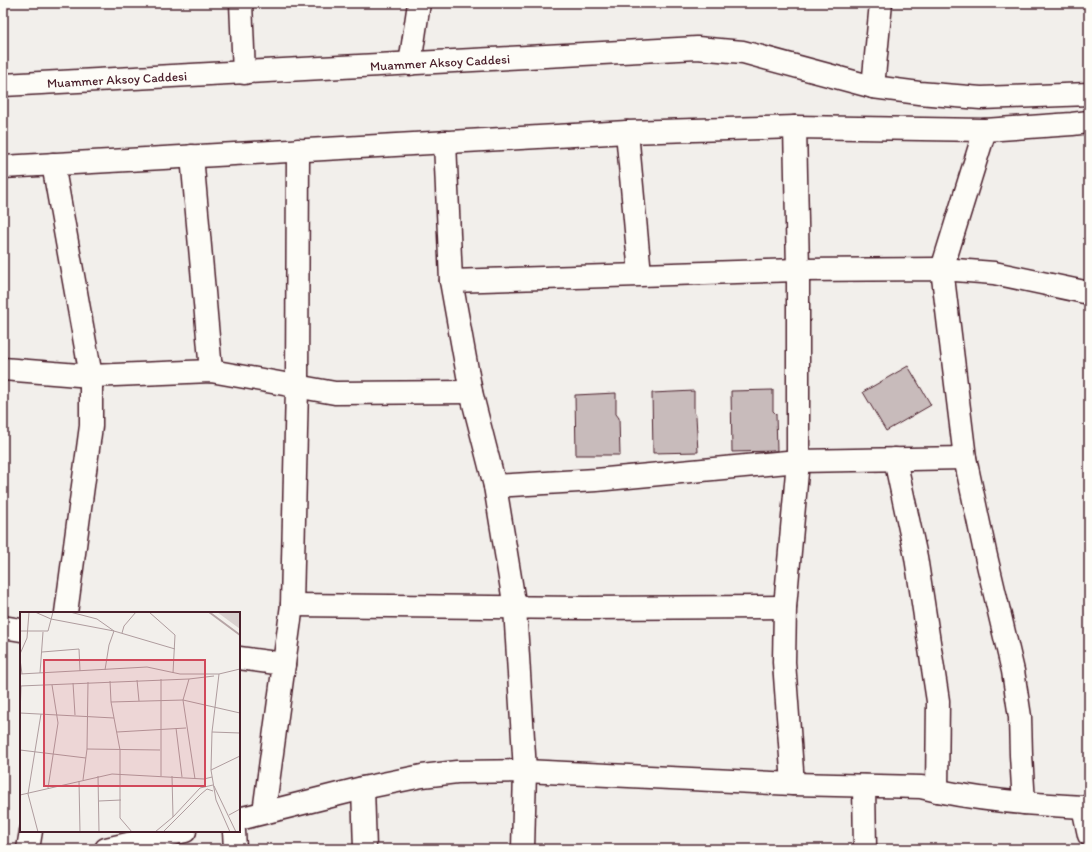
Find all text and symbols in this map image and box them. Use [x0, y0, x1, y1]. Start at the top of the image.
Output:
street label: Muammer Aksoy Caddesi [370, 51, 511, 74]
street label: Muammer Aksoy Caddesi [47, 68, 188, 91]
inset map [20, 612, 240, 832]

